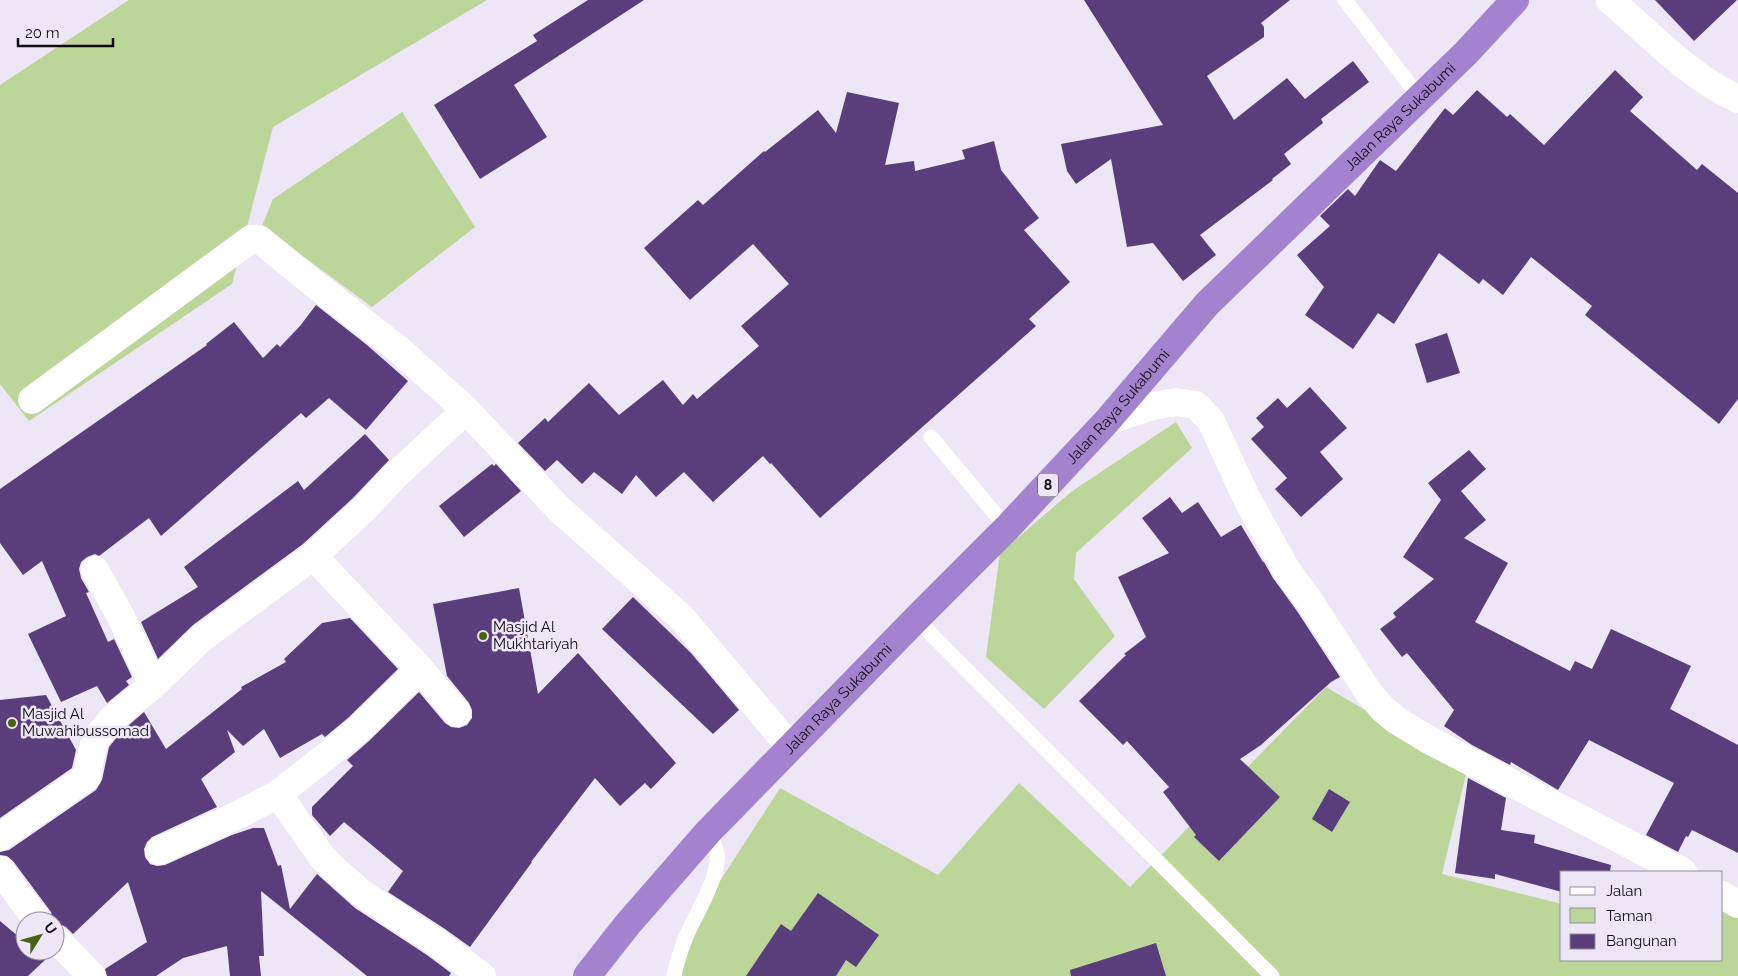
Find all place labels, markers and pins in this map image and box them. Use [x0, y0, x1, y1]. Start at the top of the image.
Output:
place label: Masjid Al Mukhtariyah [493, 618, 578, 653]
marker: Masjid Al Mukhtariyah [477, 630, 489, 642]
place label: Masjid Al Muwahibussomad [22, 705, 149, 740]
marker: Masjid Al Muwahibussomad [6, 717, 18, 729]

